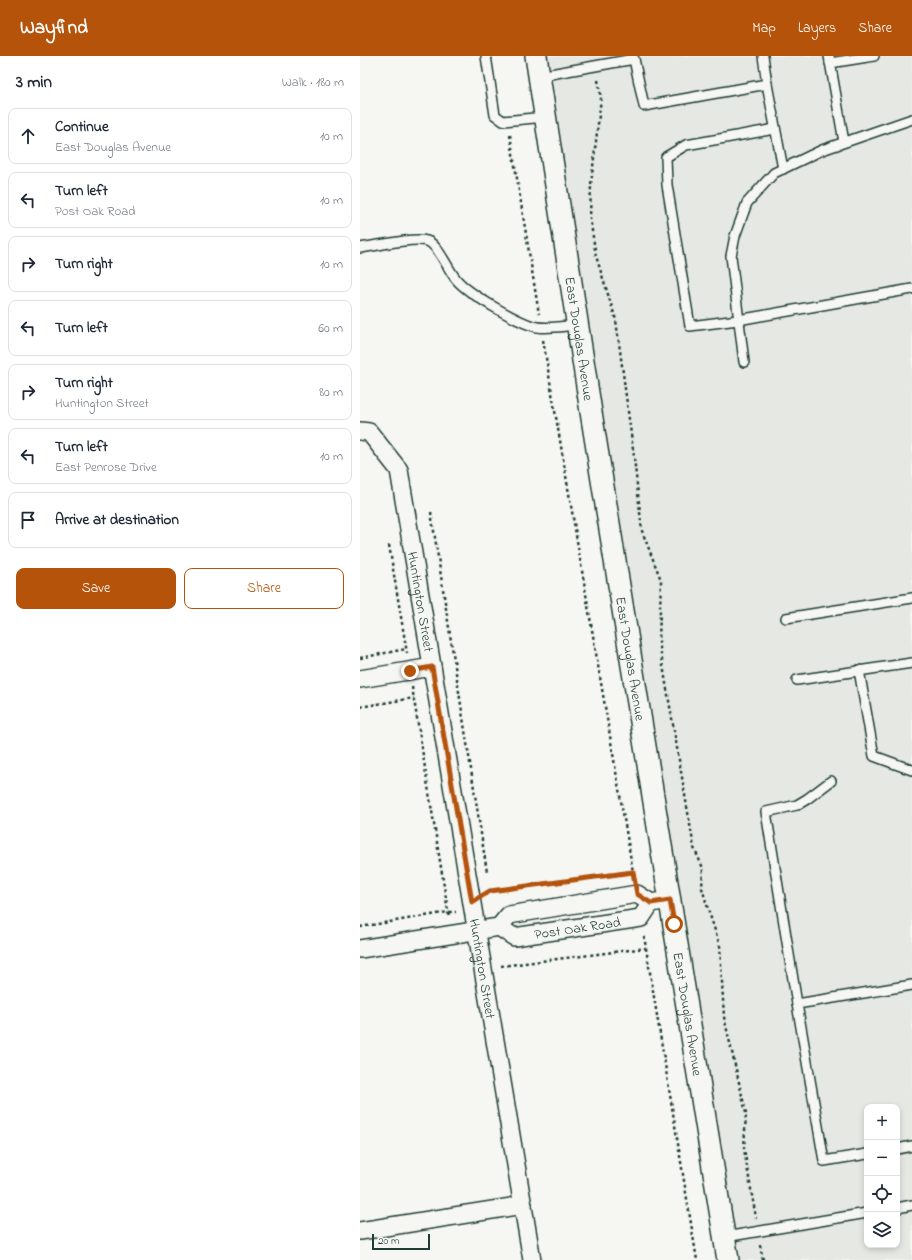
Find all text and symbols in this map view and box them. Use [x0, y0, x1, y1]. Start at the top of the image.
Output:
text: Wayfind [20, 15, 88, 42]
text: Map [752, 18, 776, 39]
text: Layers [798, 18, 836, 39]
text: Share [858, 18, 892, 39]
text: 3 min [16, 70, 52, 95]
text: Walk · 180 m [282, 73, 344, 92]
text: Continue [55, 116, 109, 138]
icon: ahead [17, 125, 39, 147]
text: 10 m [320, 127, 343, 146]
text: East Douglas Avenue [55, 138, 171, 157]
text: Turn left [55, 180, 108, 202]
icon: left [17, 189, 39, 211]
text: 10 m [320, 191, 343, 210]
text: Post Oak Road [55, 202, 136, 221]
icon: right [17, 253, 39, 275]
text: Turn right [55, 253, 113, 275]
text: 10 m [320, 255, 343, 274]
street label: East Douglas Avenue [558, 275, 598, 403]
icon: left [17, 317, 39, 339]
text: Turn left [55, 317, 108, 339]
text: 60 m [318, 319, 343, 338]
text: Turn right [55, 372, 113, 394]
icon: right [17, 381, 39, 403]
text: 80 m [319, 383, 343, 402]
text: Huntington Street [55, 394, 149, 413]
text: Turn left [55, 436, 108, 458]
icon: left [17, 445, 39, 467]
text: 10 m [320, 447, 343, 466]
text: East Penrose Drive [55, 458, 157, 477]
icon: arrive [17, 509, 39, 531]
text: Arrive at destination [55, 509, 179, 531]
street label: Huntington Street [401, 550, 438, 654]
button: Save [16, 568, 176, 609]
button: Share [184, 568, 344, 609]
street label: East Douglas Avenue [609, 595, 650, 723]
route end [401, 662, 419, 680]
street label: Post Oak Road [533, 912, 622, 946]
route start [665, 915, 683, 933]
street label: Huntington Street [463, 917, 500, 1021]
street label: East Douglas Avenue [666, 951, 707, 1078]
map controls [864, 1104, 900, 1248]
button: + [864, 1104, 900, 1140]
button: − [864, 1140, 900, 1176]
button: locate [864, 1176, 900, 1212]
button: layers [864, 1212, 900, 1248]
scale bar [372, 1232, 430, 1251]
text: 20 m [378, 1233, 400, 1249]

